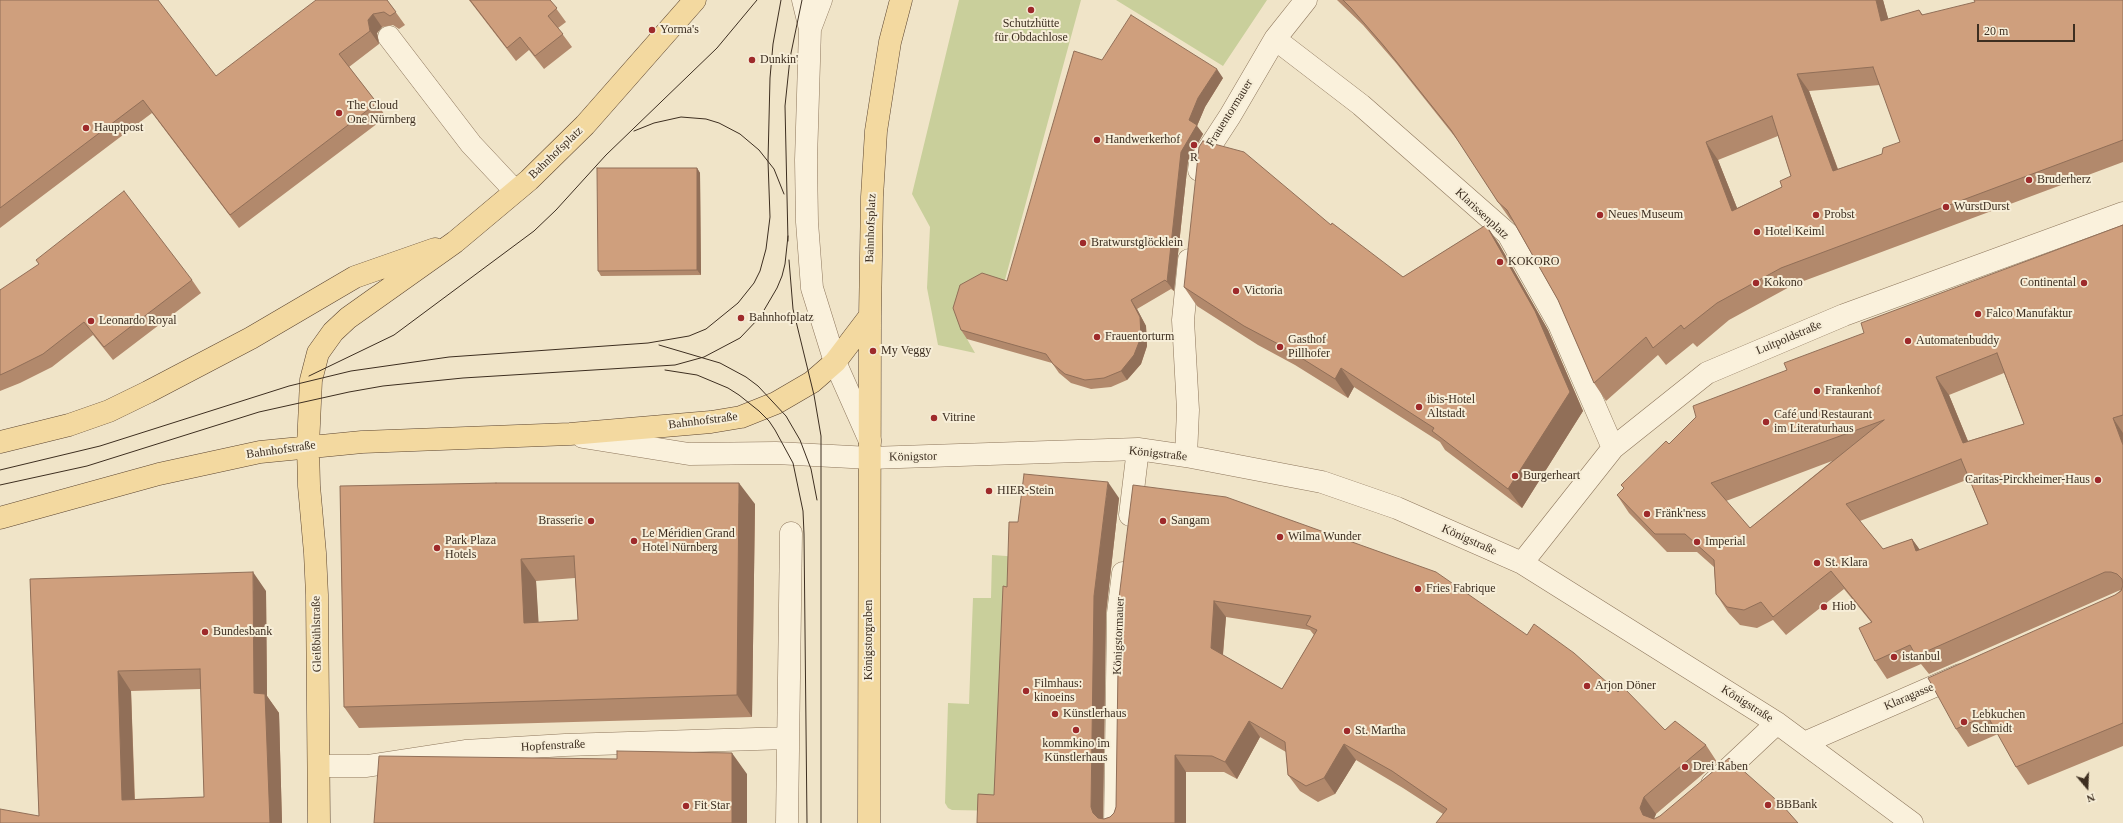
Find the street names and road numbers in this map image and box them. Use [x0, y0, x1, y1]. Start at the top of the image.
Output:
street label: Frauentormauer [1204, 77, 1256, 149]
street label: Bahnhofsplatz [526, 124, 586, 182]
street label: Klarissenplatz [1452, 185, 1512, 243]
street label: Bahnhofsplatz [863, 193, 879, 263]
street label: Luitpoldstraße [1754, 318, 1824, 358]
street label: Bahnhofstraße [667, 410, 739, 432]
street label: Bahnhofstraße [245, 438, 317, 462]
street label: Königstraße [1128, 444, 1188, 464]
street label: Königstor [889, 449, 937, 465]
street label: Königstraße [1439, 521, 1499, 559]
street label: Gleißbühlstraße [309, 596, 325, 672]
street label: Königstormauer [1110, 597, 1128, 675]
street label: Königstorgraben [862, 600, 876, 680]
street label: Klaragasse [1882, 680, 1936, 714]
street label: Königstraße [1718, 682, 1776, 726]
street label: Hopfenstraße [520, 737, 586, 755]

